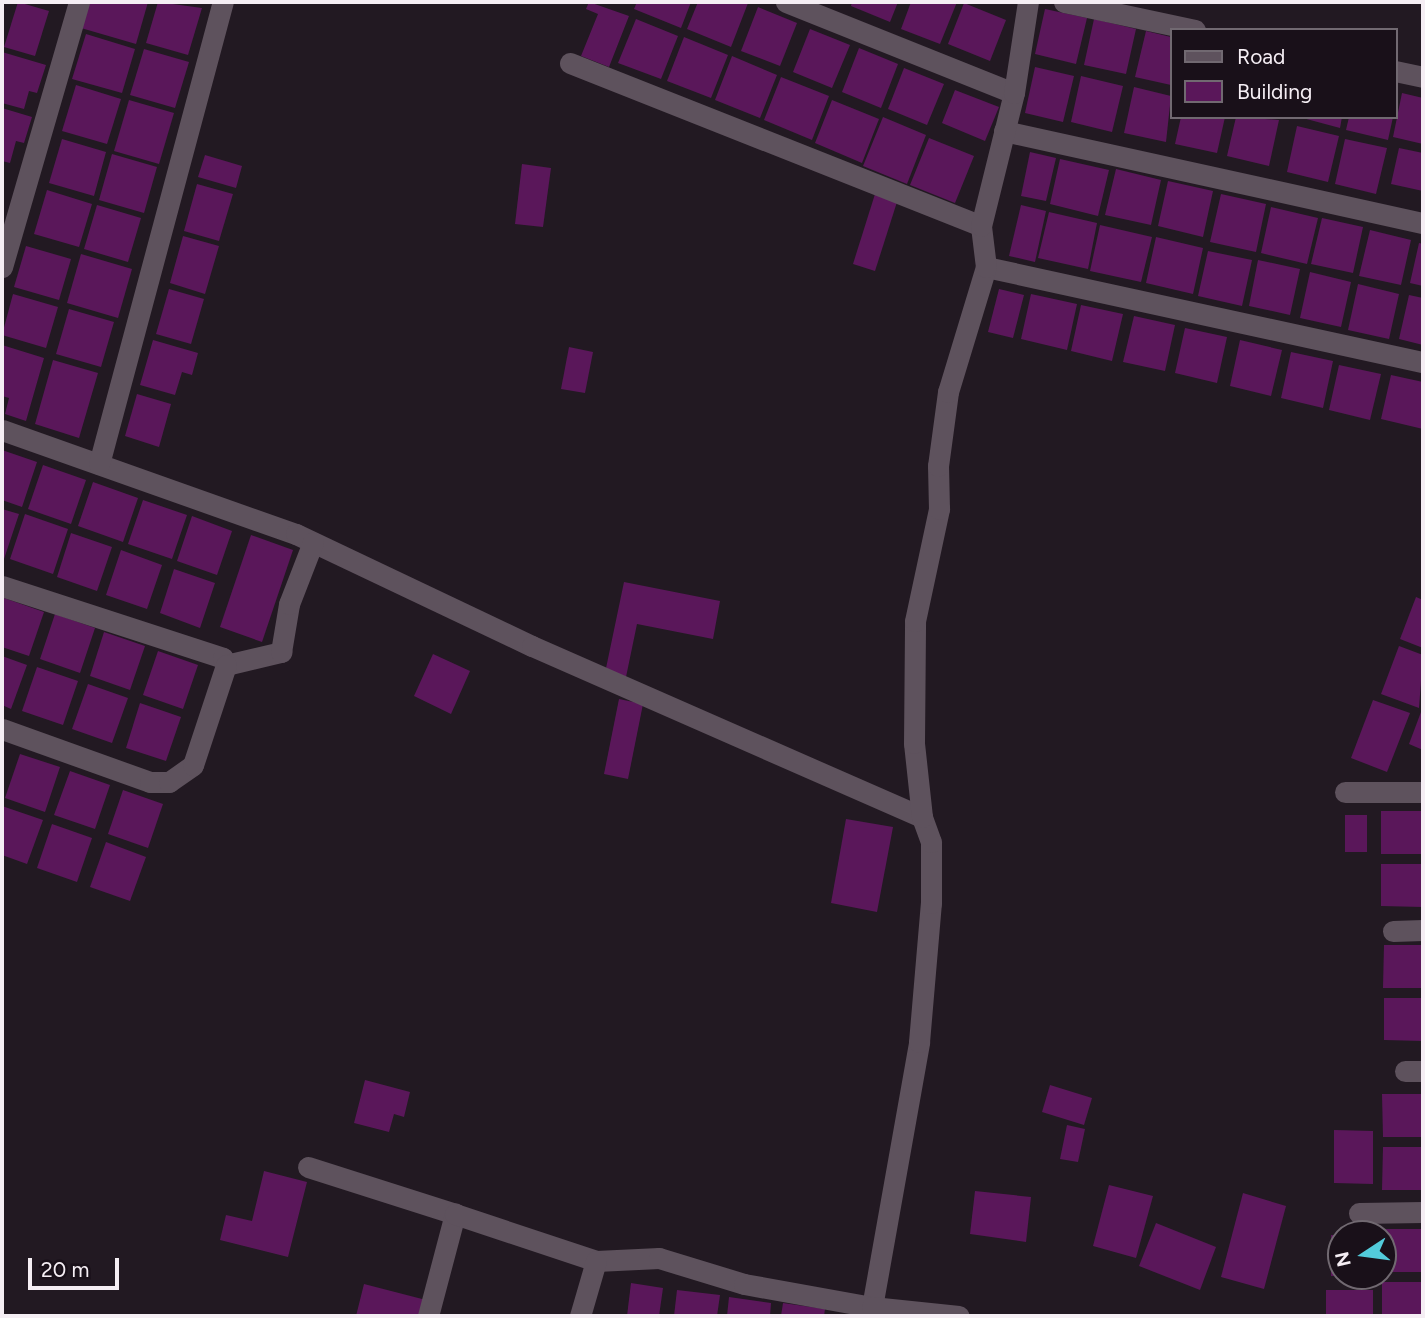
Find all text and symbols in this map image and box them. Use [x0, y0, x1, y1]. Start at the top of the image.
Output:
legend [1170, 28, 1397, 119]
text: Road [1237, 44, 1285, 69]
text: Building [1237, 79, 1312, 104]
north arrow [1327, 1220, 1397, 1290]
scale bar [32, 1244, 122, 1288]
text: N [1330, 1250, 1356, 1269]
text: 20 m [41, 1257, 89, 1282]

